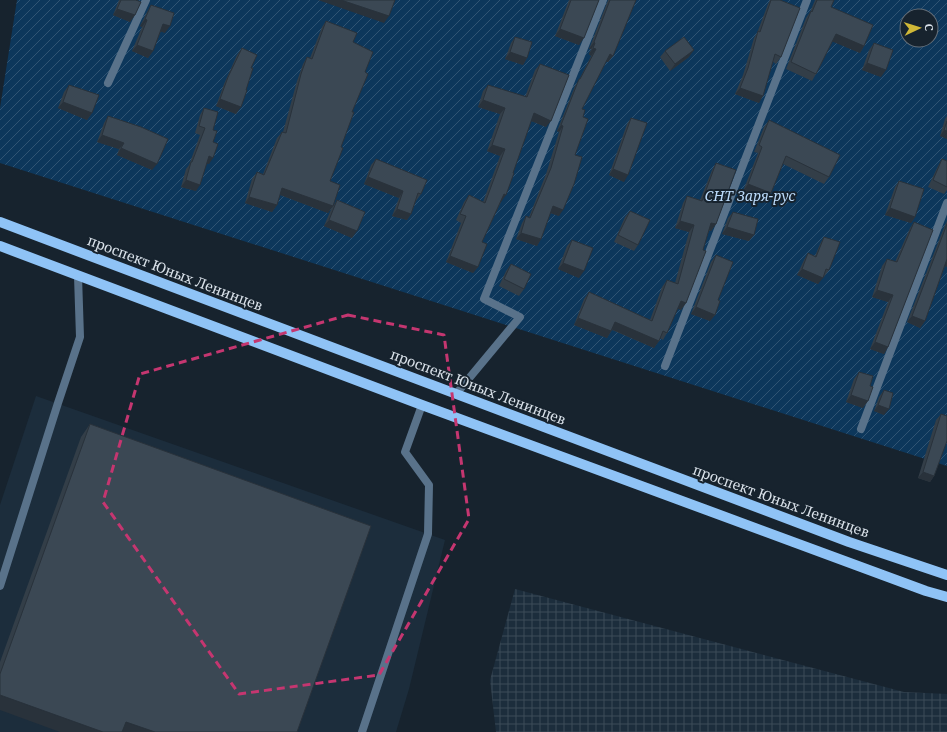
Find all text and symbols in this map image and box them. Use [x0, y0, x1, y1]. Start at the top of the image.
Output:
north arrow [899, 8, 939, 48]
text: С [922, 23, 937, 31]
park label: СНТ Заря-рус [705, 186, 796, 205]
street label: проспект Юных Ленинцев [85, 230, 266, 315]
street label: проспект Юных Ленинцев [388, 344, 569, 429]
street label: проспект Юных Ленинцев [690, 460, 872, 541]

